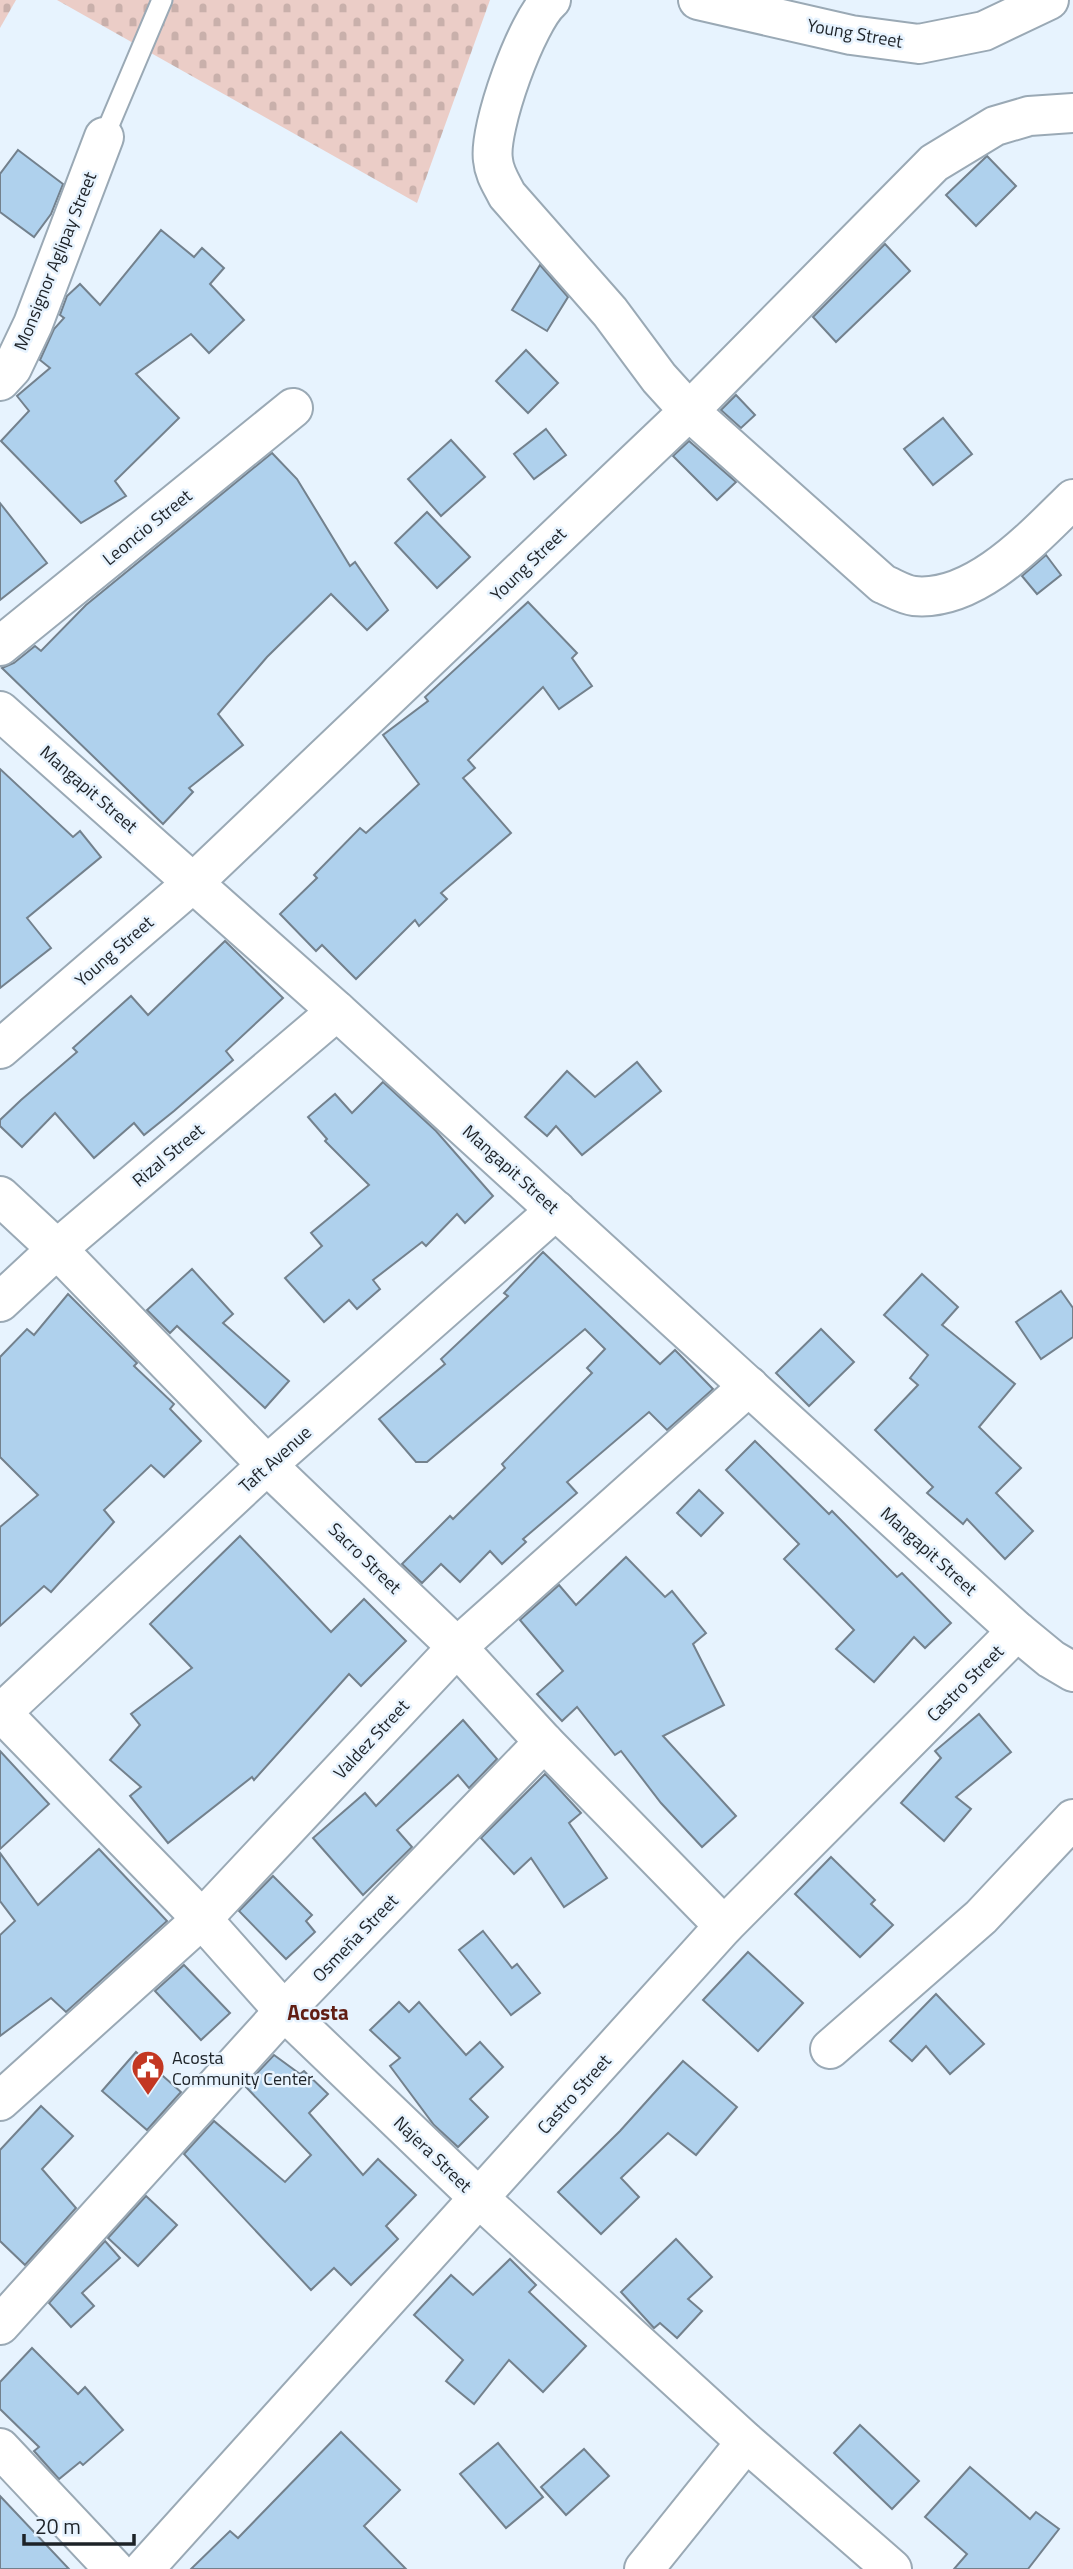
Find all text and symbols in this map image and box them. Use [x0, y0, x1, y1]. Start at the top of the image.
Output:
street label: Young Street [805, 11, 906, 55]
street label: Monsignor Aglipay Street [7, 167, 103, 354]
street label: Leoncio Street [96, 482, 198, 572]
street label: Young Street [484, 520, 573, 607]
street label: Mangapit Street [34, 739, 144, 840]
street label: Young Street [69, 909, 160, 993]
street label: Rizal Street [126, 1116, 210, 1193]
street label: Mangapit Street [457, 1118, 566, 1220]
street label: Taft Avenue [233, 1419, 317, 1499]
street label: Mangapit Street [875, 1500, 984, 1602]
street label: Sacro Street [322, 1516, 408, 1600]
street label: Castro Street [920, 1638, 1010, 1728]
street label: Valdez Street [327, 1693, 416, 1785]
street label: Osmeña Street [306, 1887, 405, 1988]
district label: Acosta [287, 1996, 349, 2028]
place label: Acosta Community Center [172, 2044, 313, 2092]
public building icon: Acosta Community Center [129, 2048, 167, 2097]
street label: Castro Street [531, 2048, 618, 2140]
street label: Najera Street [388, 2110, 479, 2199]
scale bar [24, 2502, 135, 2546]
text: 20 m [35, 2510, 81, 2542]

